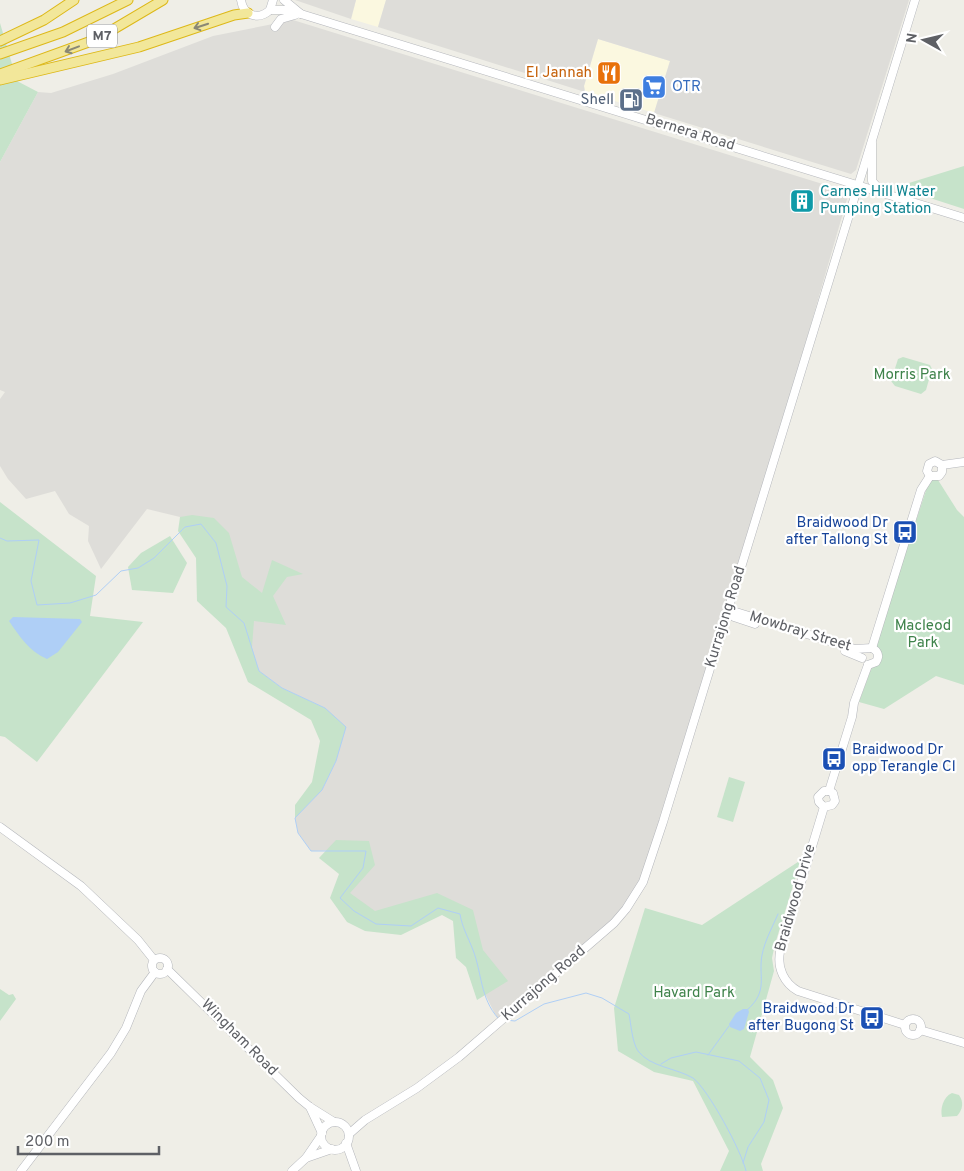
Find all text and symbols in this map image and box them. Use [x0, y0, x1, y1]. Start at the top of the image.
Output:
north arrow [899, 15, 949, 65]
one-way arrow [193, 22, 209, 32]
road number: M7 [87, 24, 117, 48]
text: N [903, 32, 922, 45]
one-way arrow [65, 45, 80, 54]
restaurant icon: El Jannah [596, 60, 622, 86]
place label: El Jannah [526, 64, 592, 83]
supermarket icon: OTR [641, 74, 667, 100]
place label: OTR [672, 78, 701, 97]
fuel station icon: Shell [618, 87, 644, 113]
place label: Shell [580, 91, 614, 110]
street label: Bernera Road [643, 110, 737, 156]
place label: Carnes Hill Water Pumping Station [820, 183, 936, 219]
building icon: Carnes Hill Water Pumping Station [789, 188, 815, 214]
park label: Morris Park [873, 366, 951, 385]
place label: Braidwood Dr after Tallong St [786, 514, 888, 550]
bus stop icon: Braidwood Dr after Tallong St [892, 519, 918, 545]
street label: Kurrajong Road [701, 564, 751, 670]
street label: Mowbray Street [747, 607, 853, 657]
park label: Macleod Park [895, 617, 951, 653]
place label: Braidwood Dr opp Terangle Cl [852, 741, 956, 777]
bus stop icon: Braidwood Dr opp Terangle Cl [821, 746, 847, 772]
street label: Braidwood Drive [772, 842, 820, 954]
street label: Kurrajong Road [498, 942, 590, 1026]
park label: Havard Park [653, 984, 735, 1003]
street label: Wingham Road [197, 996, 281, 1080]
place label: Braidwood Dr after Bugong St [748, 1000, 854, 1036]
bus stop icon: Braidwood Dr after Bugong St [859, 1005, 885, 1031]
scale bar [18, 1124, 159, 1156]
text: 200 m [25, 1133, 70, 1152]

